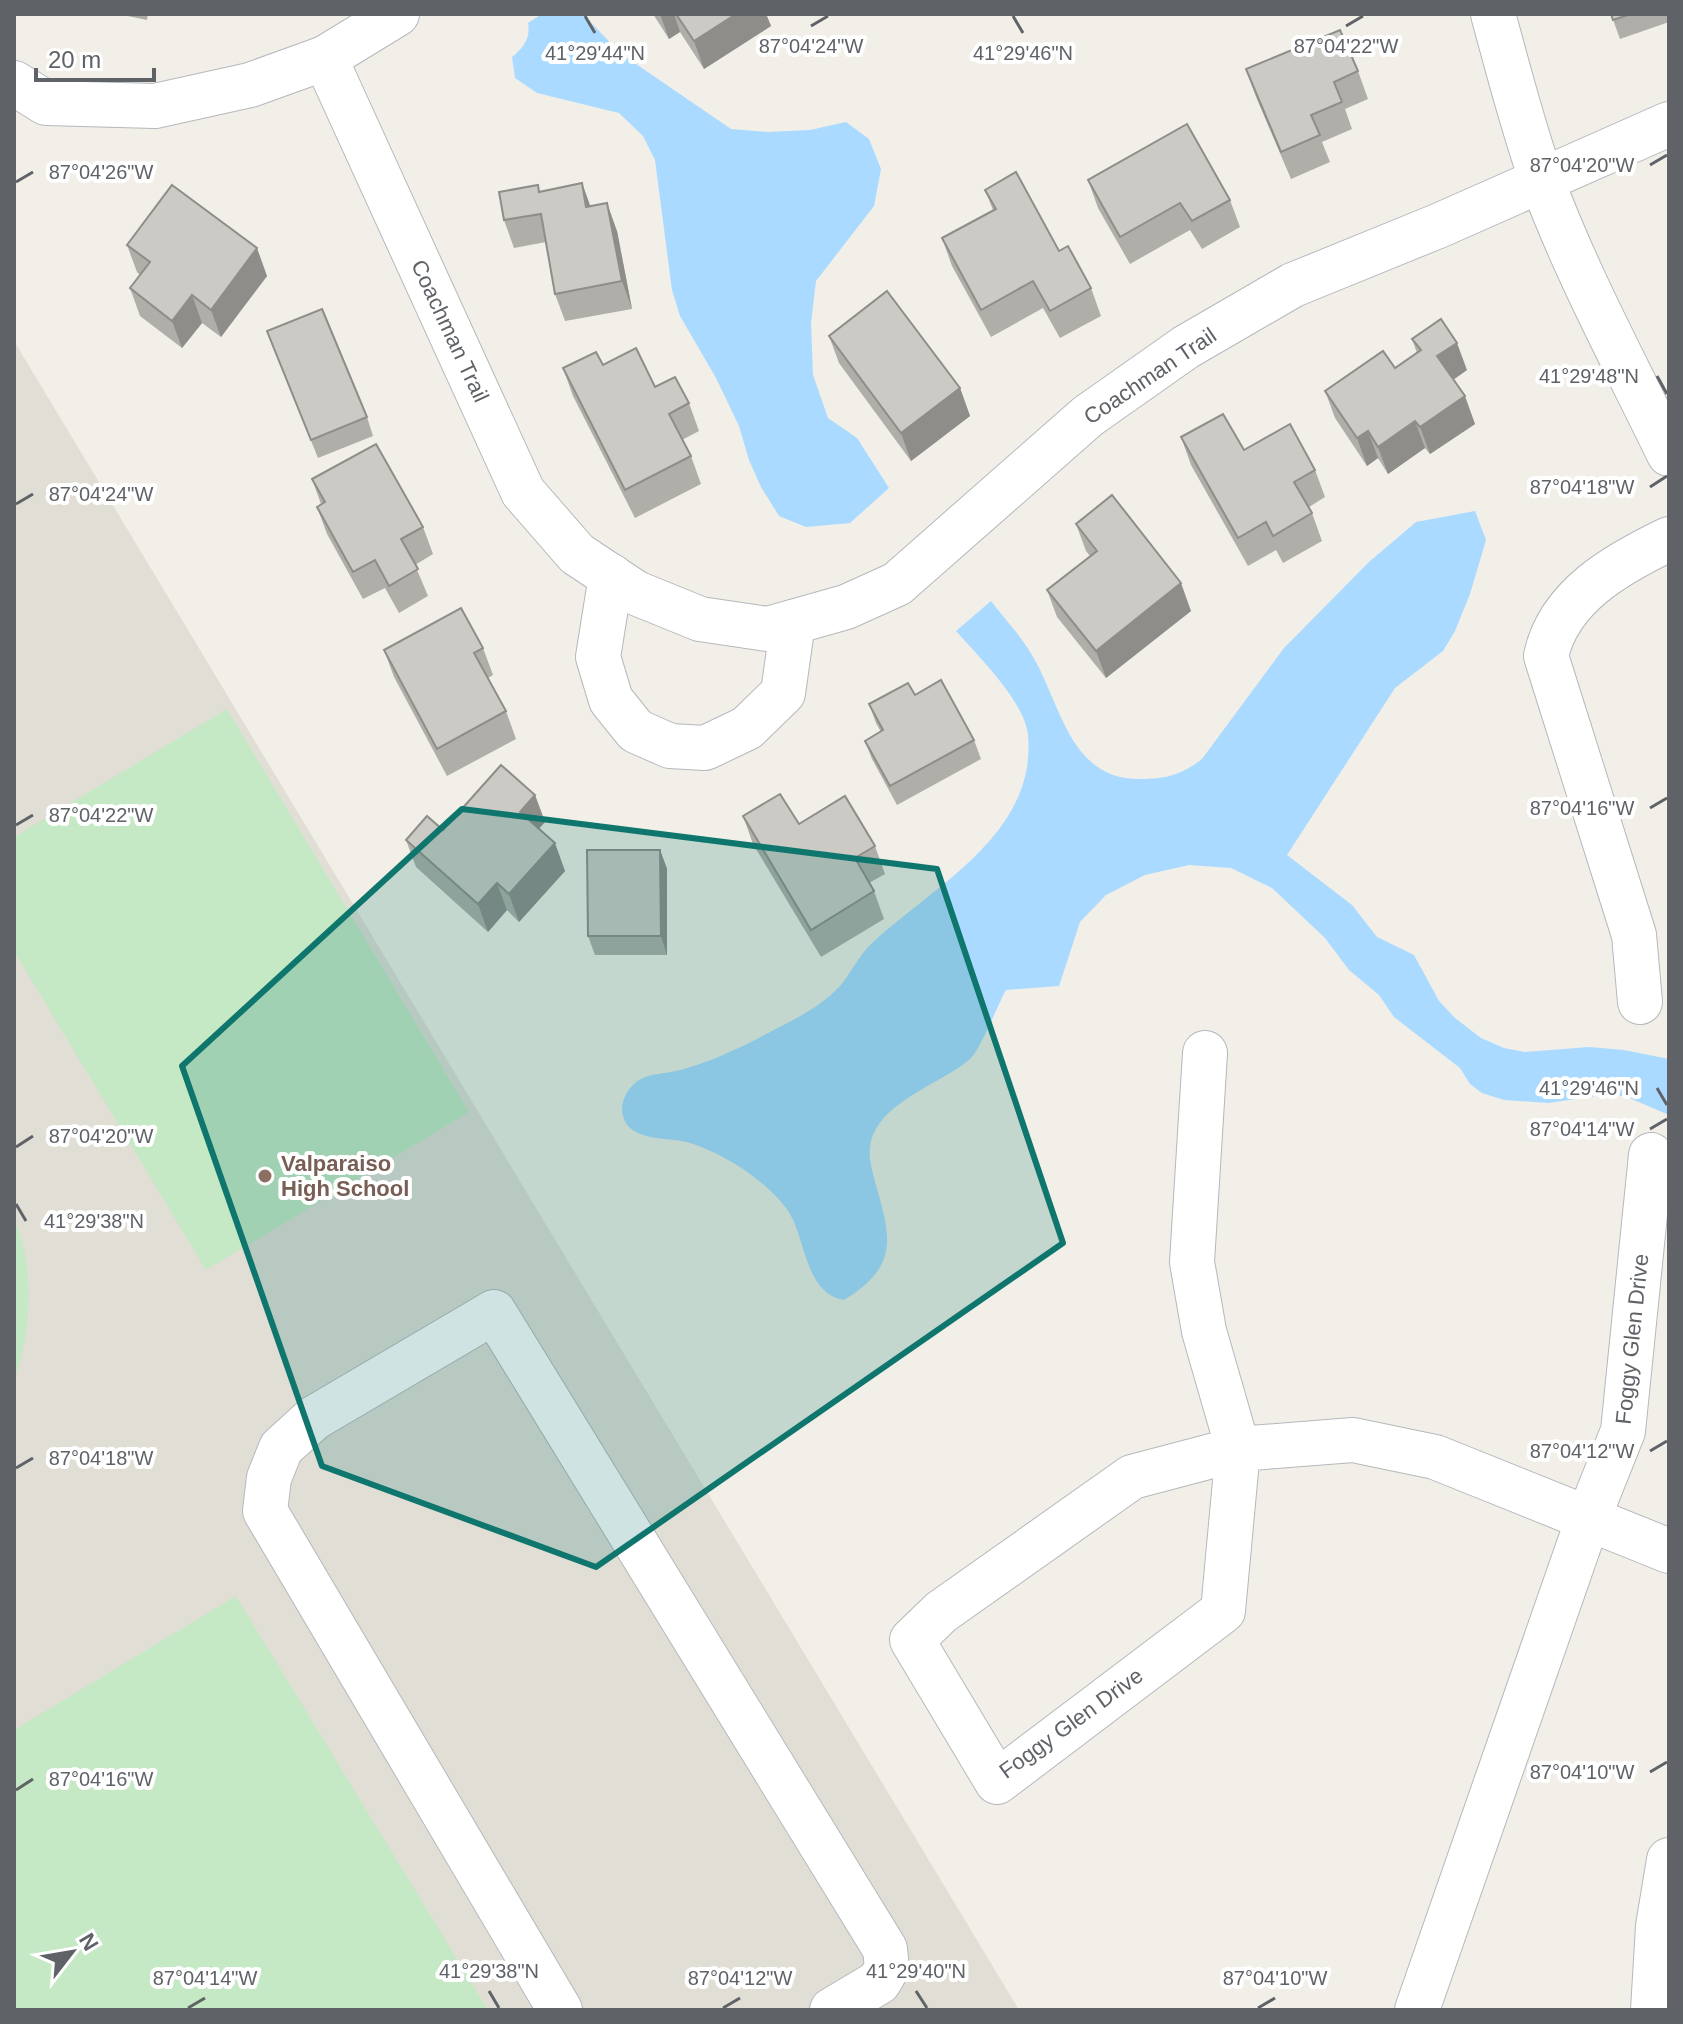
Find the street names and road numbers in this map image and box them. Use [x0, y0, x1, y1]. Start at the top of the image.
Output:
street label: Coachman Trail [406, 256, 494, 406]
street label: Coachman Trail [1079, 323, 1221, 429]
street label: Foggy Glen Drive [1611, 1253, 1653, 1425]
street label: Foggy Glen Drive [994, 1663, 1148, 1783]

